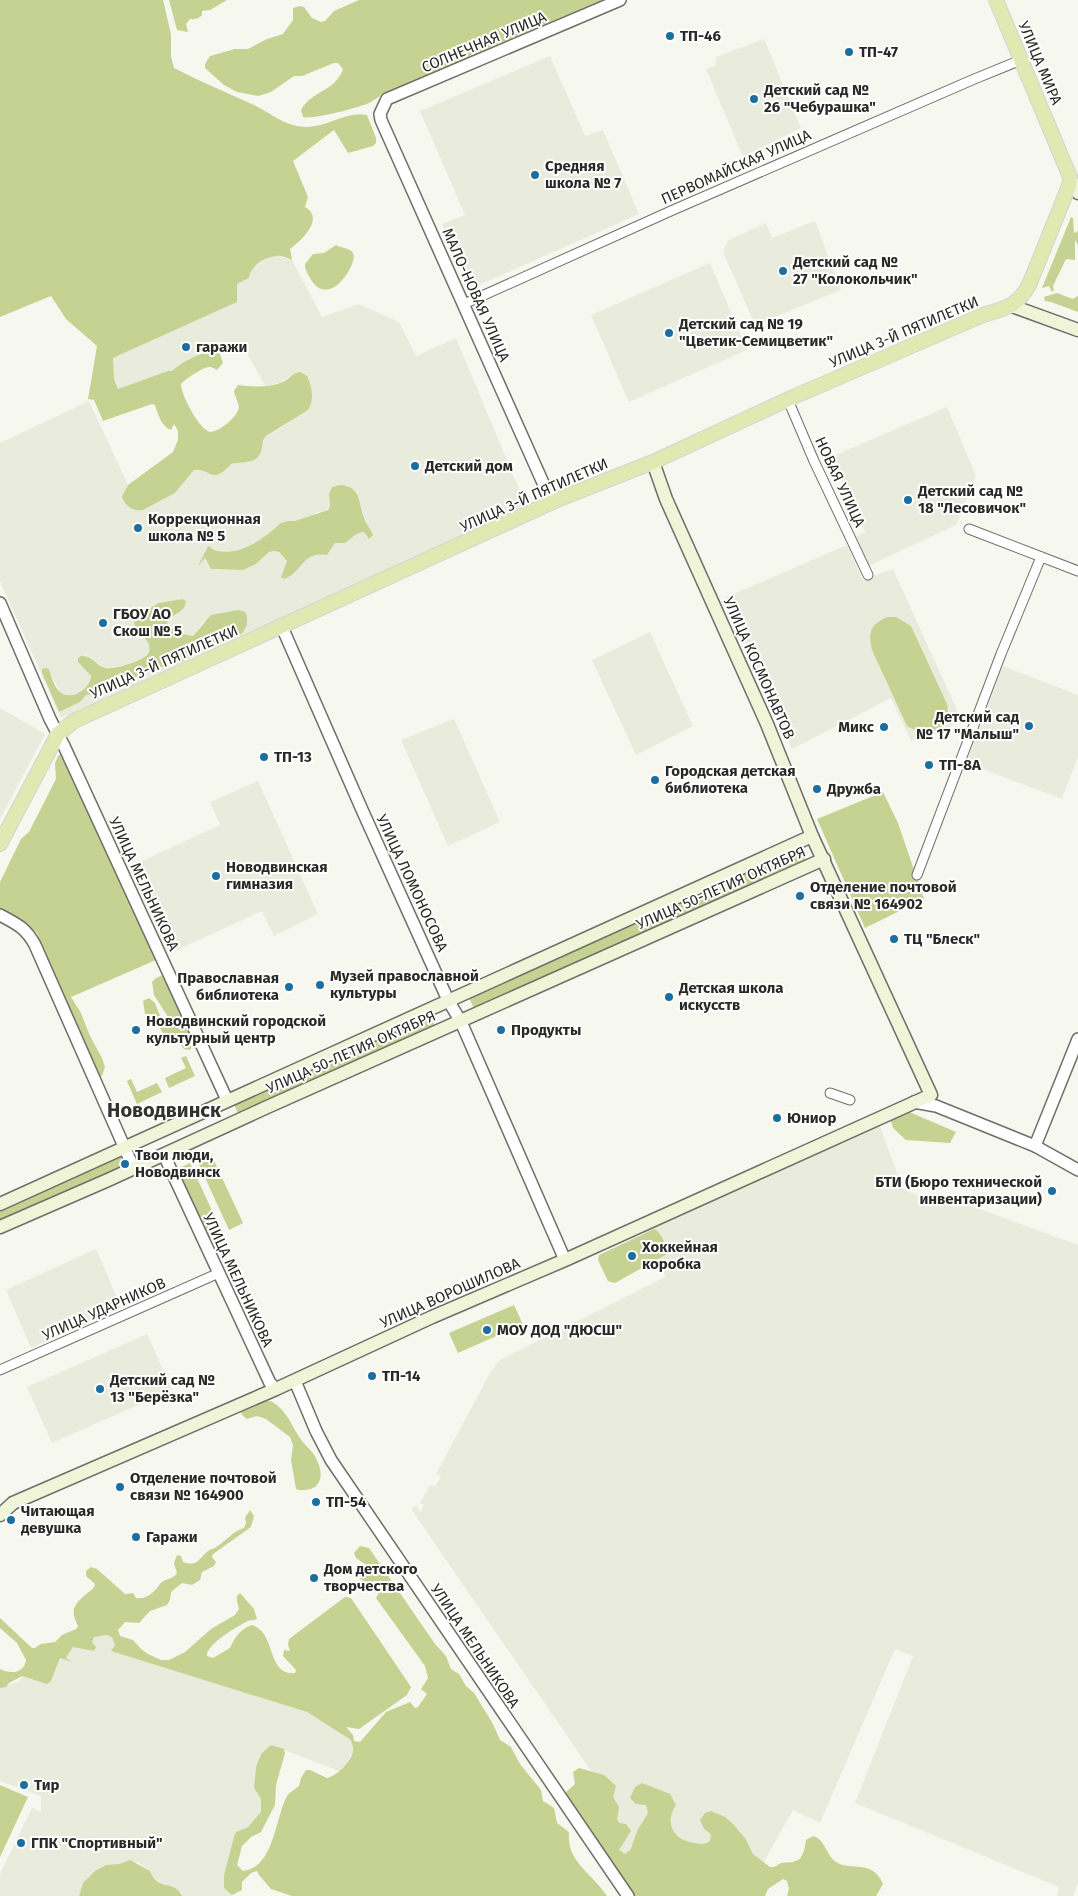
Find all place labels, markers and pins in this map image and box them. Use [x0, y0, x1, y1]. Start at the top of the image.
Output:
place label: ТП-46 [680, 27, 721, 45]
marker: ТП-46 [664, 30, 676, 42]
place label: ТП-47 [859, 43, 898, 61]
marker: ТП-47 [843, 46, 855, 58]
place label: Детский сад № 26 "Чебурашка" [763, 81, 876, 116]
marker: Детский сад № 26 "Чебурашка" [748, 93, 760, 105]
place label: Средняя школа № 7 [545, 157, 621, 192]
marker: Средняя школа № 7 [529, 169, 541, 181]
place label: Детский сад № 27 "Колокольчик" [792, 253, 918, 288]
marker: Детский сад № 27 "Колокольчик" [777, 265, 789, 277]
place label: Детский сад № 19 "Цветик-Семицветик" [678, 315, 833, 350]
marker: Детский сад № 19 "Цветик-Семицветик" [663, 327, 675, 339]
place label: гаражи [196, 338, 247, 356]
marker: гаражи [180, 341, 192, 353]
place label: Детский дом [424, 457, 513, 475]
marker: Детский дом [409, 460, 421, 472]
place label: Детский сад № 18 "Лесовичок" [917, 482, 1026, 517]
marker: Детский сад № 18 "Лесовичок" [902, 494, 914, 506]
place label: Коррекционная школа № 5 [148, 510, 261, 545]
marker: Коррекционная школа № 5 [132, 522, 144, 534]
place label: ГБОУ АО Скош № 5 [113, 605, 182, 640]
marker: ГБОУ АО Скош № 5 [97, 617, 109, 629]
place label: Детский сад № 17 "Малыш" [916, 708, 1020, 743]
place label: Микс [838, 718, 875, 736]
marker: Детский сад № 17 "Малыш" [1023, 720, 1035, 732]
marker: Микс [878, 721, 890, 733]
place label: ТП-13 [274, 748, 312, 766]
marker: ТП-13 [258, 751, 270, 763]
place label: ТП-8А [939, 756, 982, 774]
marker: ТП-8А [923, 759, 935, 771]
place label: Городская детская библиотека [665, 762, 796, 797]
marker: Городская детская библиотека [649, 774, 661, 786]
place label: Дружба [826, 780, 881, 798]
marker: Дружба [811, 783, 823, 795]
place label: Новодвинская гимназия [226, 858, 328, 893]
marker: Новодвинская гимназия [210, 870, 222, 882]
place label: Отделение почтовой связи № 164902 [810, 878, 957, 913]
marker: Отделение почтовой связи № 164902 [794, 890, 806, 902]
place label: ТЦ "Блеск" [904, 930, 980, 948]
marker: ТЦ "Блеск" [888, 933, 900, 945]
place label: Музей православной культуры [330, 967, 479, 1002]
place label: Православная библиотека [177, 969, 279, 1004]
marker: Музей православной культуры [314, 979, 326, 991]
place label: Детская школа искусств [678, 979, 784, 1014]
marker: Православная библиотека [283, 981, 295, 993]
marker: Детская школа искусств [663, 991, 675, 1003]
place label: Новодвинский городской культурный центр [146, 1012, 326, 1047]
place label: Продукты [511, 1021, 581, 1039]
marker: Новодвинский городской культурный центр [130, 1024, 142, 1036]
marker: Продукты [495, 1024, 507, 1036]
place label: Юниор [787, 1109, 836, 1127]
marker: Юниор [771, 1112, 783, 1124]
place label: Твои люди, Новодвинск [135, 1146, 221, 1181]
marker: Твои люди, Новодвинск [119, 1158, 131, 1170]
place label: БТИ (Бюро технической инвентаризации) [875, 1173, 1042, 1208]
marker: БТИ (Бюро технической инвентаризации) [1046, 1185, 1058, 1197]
place label: Хоккейная коробка [641, 1238, 718, 1273]
marker: Хоккейная коробка [626, 1250, 638, 1262]
place label: МОУ ДОД "ДЮСШ" [497, 1321, 622, 1339]
marker: МОУ ДОД "ДЮСШ" [481, 1324, 493, 1336]
place label: ТП-14 [382, 1367, 421, 1385]
marker: ТП-14 [366, 1370, 378, 1382]
place label: Детский сад № 13 "Берёзка" [109, 1371, 215, 1406]
marker: Детский сад № 13 "Берёзка" [94, 1383, 106, 1395]
place label: Отделение почтовой связи № 164900 [130, 1469, 277, 1504]
marker: Отделение почтовой связи № 164900 [114, 1481, 126, 1493]
place label: ТП-54 [326, 1493, 367, 1511]
marker: ТП-54 [310, 1496, 322, 1508]
place label: Читающая девушка [21, 1502, 95, 1537]
marker: Читающая девушка [5, 1514, 17, 1526]
place label: Гаражи [146, 1528, 198, 1546]
marker: Гаражи [130, 1531, 142, 1543]
place label: Дом детского творчества [323, 1560, 418, 1595]
marker: Дом детского творчества [308, 1572, 320, 1584]
place label: Тир [34, 1776, 60, 1794]
marker: Тир [18, 1779, 30, 1791]
place label: ГПК "Спортивный" [31, 1834, 163, 1852]
marker: ГПК "Спортивный" [15, 1837, 27, 1849]

